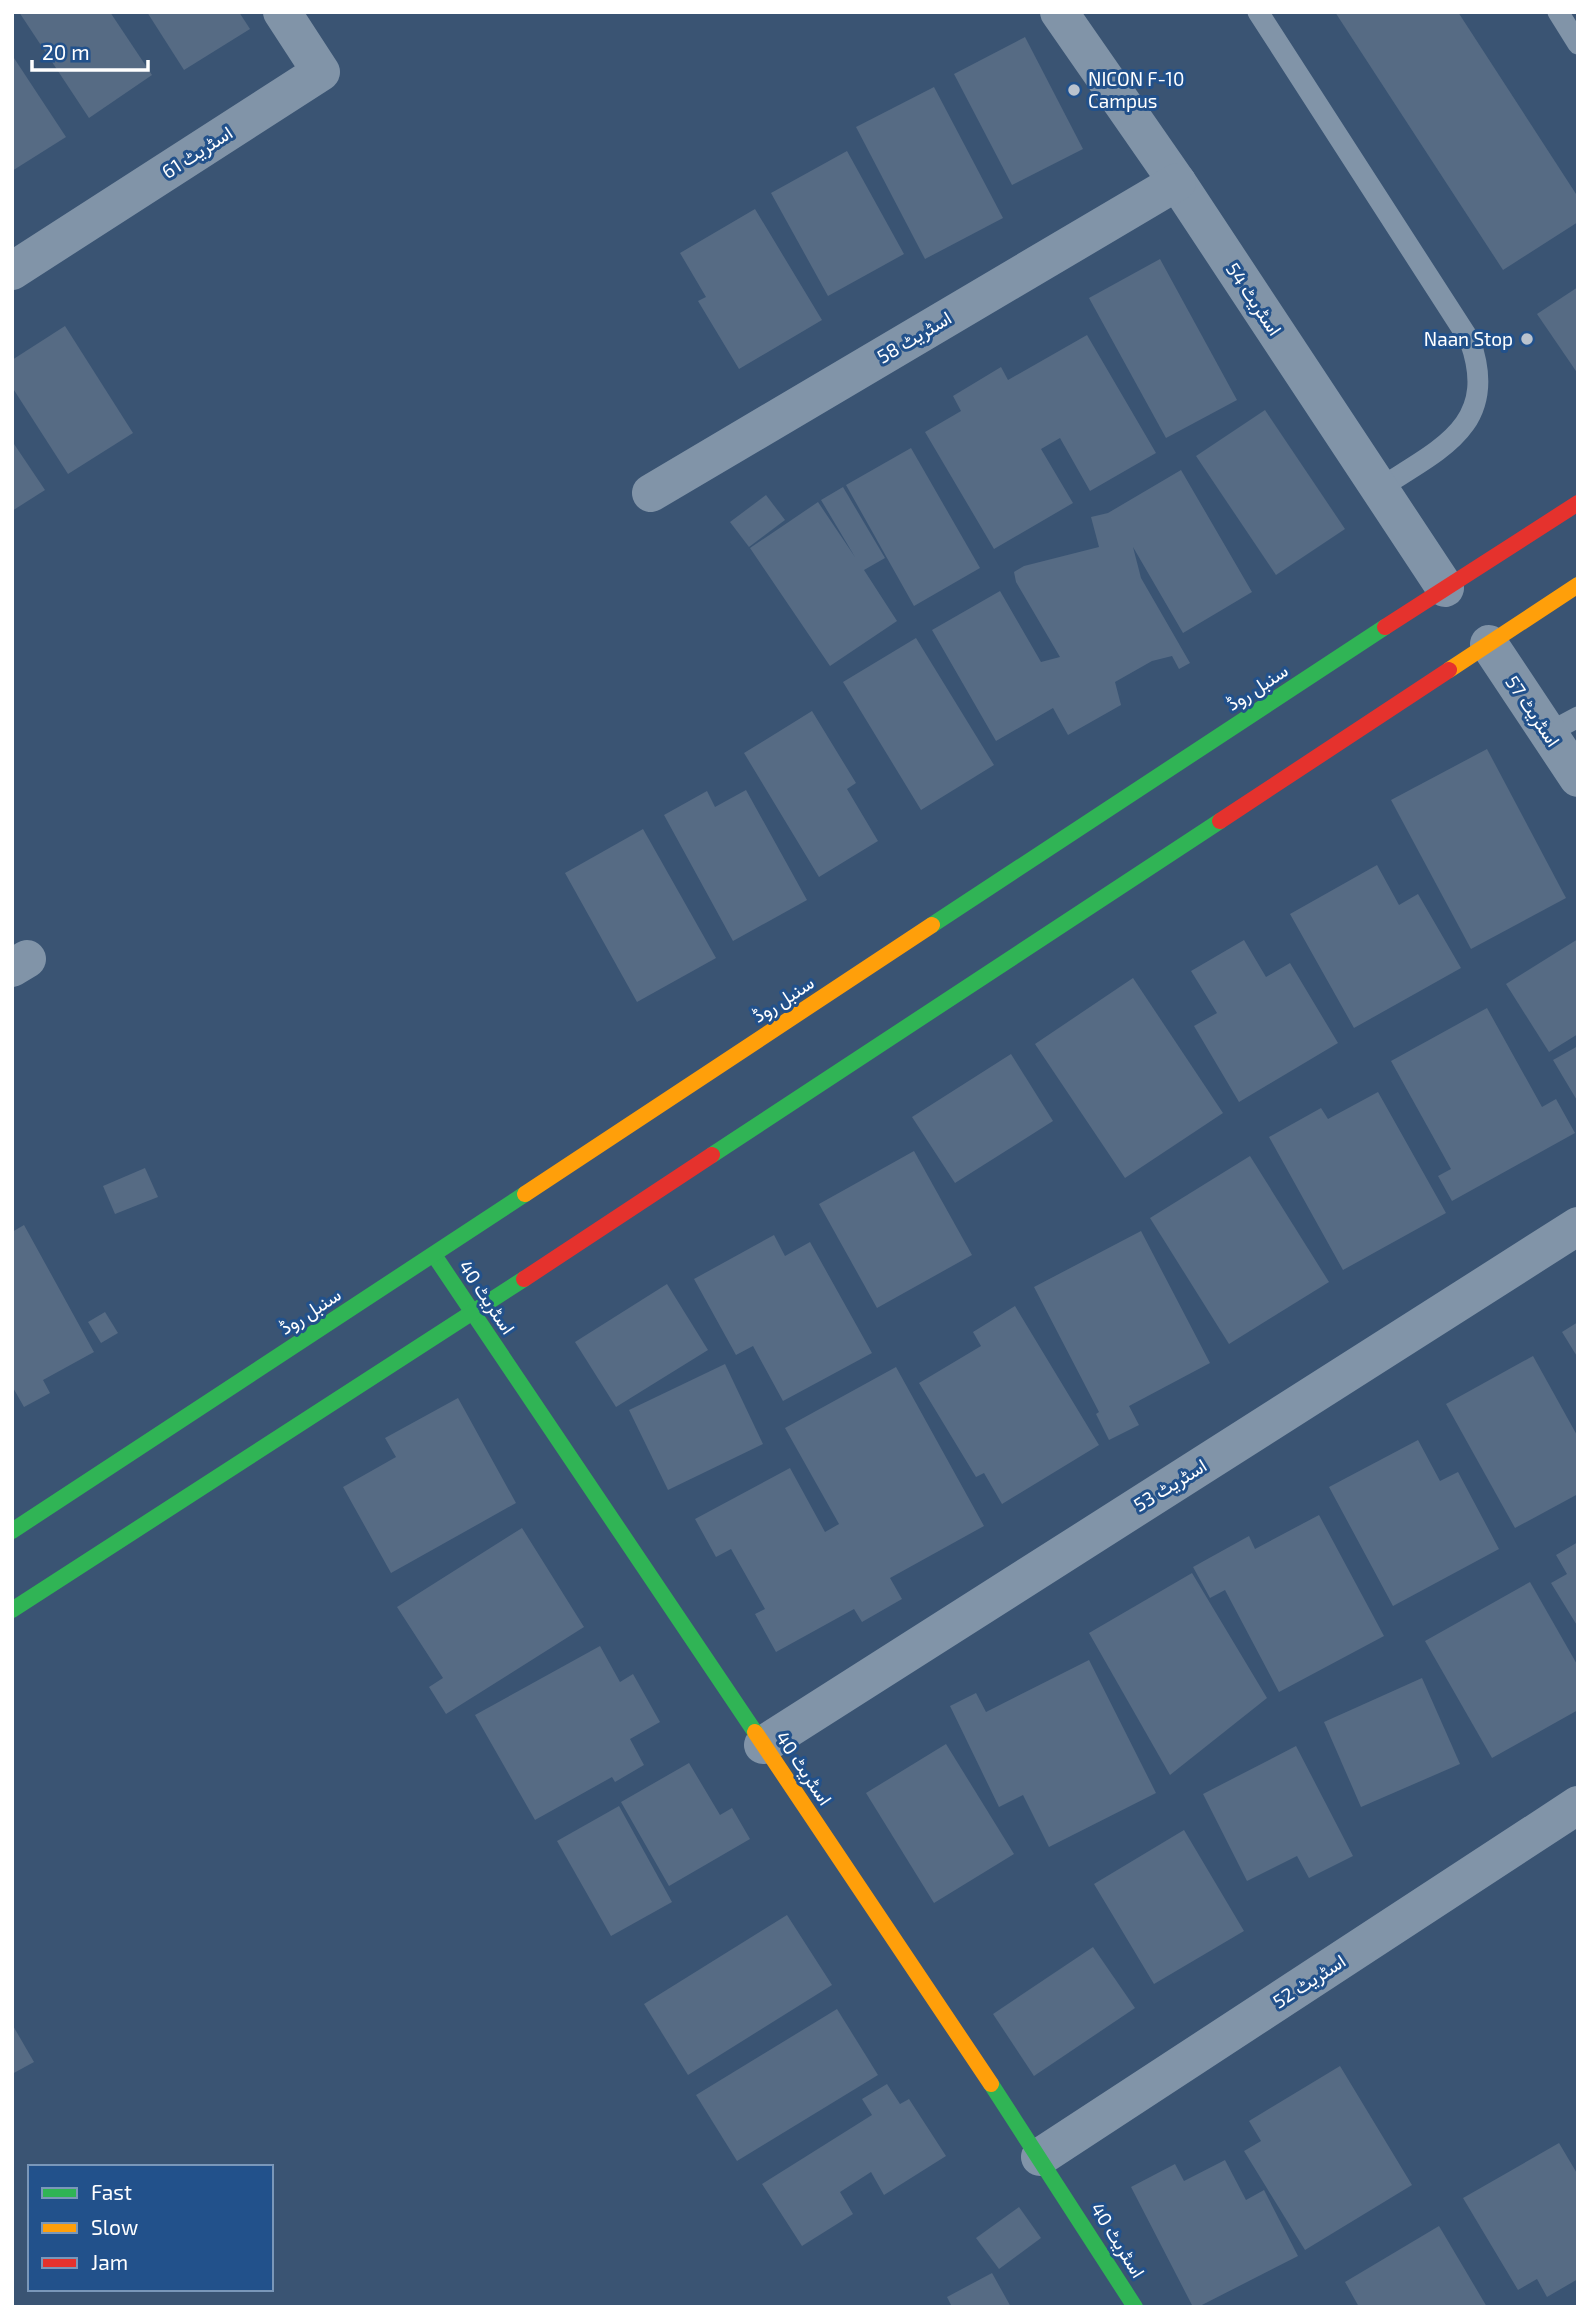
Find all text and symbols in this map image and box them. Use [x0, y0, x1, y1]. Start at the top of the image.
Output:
scale bar [32, 28, 147, 72]
text: 20 m [42, 39, 90, 64]
place label: NICON F-10 Campus [1088, 67, 1184, 112]
marker: NICON F-10 Campus [1066, 82, 1082, 98]
street label: اسٹریٹ 61 [157, 120, 237, 184]
street label: اسٹریٹ 54 [1221, 258, 1287, 340]
street label: اسٹریٹ 58 [872, 305, 956, 369]
place label: Naan Stop [1424, 327, 1513, 350]
marker: Naan Stop [1519, 331, 1535, 347]
street label: سنبل روڈ [1222, 658, 1292, 716]
street label: اسٹریٹ 57 [1500, 671, 1566, 751]
street label: سنبل روڈ [748, 970, 818, 1028]
street label: اسٹریٹ 40 [454, 1255, 520, 1339]
street label: سنبل روڈ [275, 1282, 345, 1340]
street label: اسٹریٹ 53 [1129, 1453, 1211, 1517]
street label: اسٹریٹ 40 [771, 1726, 837, 1810]
street label: اسٹریٹ 52 [1268, 1949, 1350, 2013]
legend [28, 2165, 273, 2291]
text: Fast [91, 2179, 132, 2204]
street label: اسٹریٹ 40 [1086, 2198, 1150, 2282]
text: Slow [91, 2214, 138, 2239]
text: Jam [91, 2249, 128, 2274]

